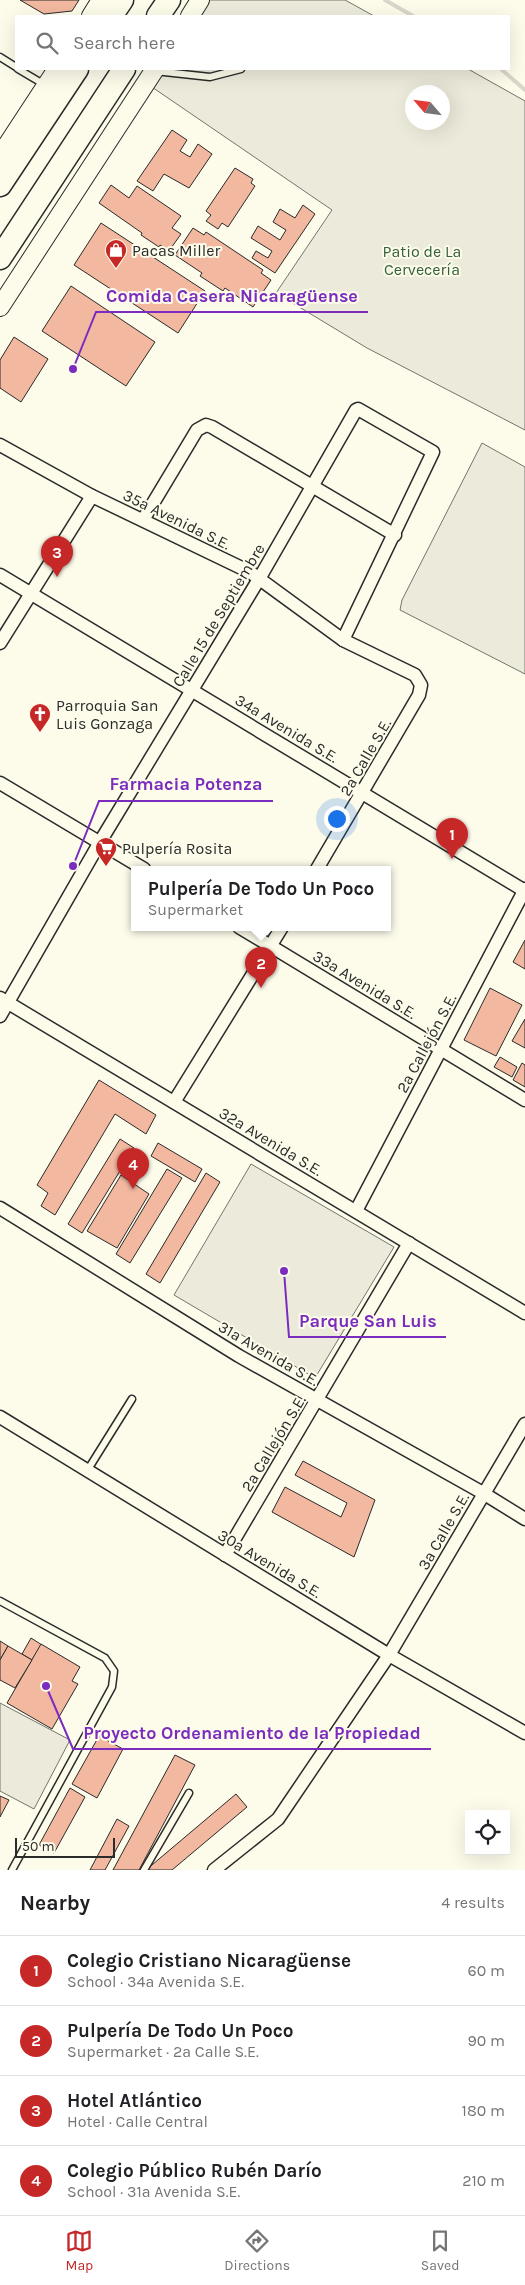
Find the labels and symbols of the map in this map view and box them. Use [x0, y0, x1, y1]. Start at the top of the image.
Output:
north arrow [405, 85, 450, 130]
shop icon: Pacas Miller [104, 238, 128, 269]
place label: Pacas Miller [132, 241, 220, 260]
park label: Patio de La Cervecería [383, 242, 461, 279]
callout: Comida Casera Nicaragüense [96, 279, 368, 312]
text: Comida Casera Nicaragüense [106, 285, 358, 307]
street label: 35a Avenida S.E. [120, 485, 234, 554]
pin: 3 [41, 536, 73, 577]
street label: Calle 15 de Septiembre [168, 540, 269, 690]
street label: 34a Avenida S.E. [232, 690, 342, 767]
place label: Parroquia San Luis Gonzaga [56, 696, 159, 733]
church icon: Parroquia San Luis Gonzaga [28, 702, 52, 733]
street label: 2a Calle S.E. [336, 715, 395, 799]
callout: Farmacia Potenza [99, 768, 273, 801]
text: Farmacia Potenza [109, 773, 263, 795]
your location [324, 806, 350, 832]
pin: 1 [436, 818, 468, 859]
supermarket icon: Pulpería Rosita [94, 836, 118, 867]
place label: Pulpería Rosita [122, 839, 232, 858]
street label: 33a Avenida S.E. [309, 946, 420, 1023]
pin: 2 [245, 947, 277, 988]
street label: 2a Callejón S.E. [392, 990, 461, 1096]
street label: 32a Avenida S.E. [216, 1103, 326, 1180]
pin: 4 [117, 1148, 149, 1189]
callout: Parque San Luis [289, 1304, 446, 1337]
text: Parque San Luis [299, 1310, 437, 1332]
street label: 31a Avenida S.E. [215, 1317, 323, 1390]
street label: 2a Callejón S.E. [237, 1391, 310, 1495]
street label: 3a Calle S.E. [414, 1489, 473, 1573]
street label: 30a Avenida S.E. [214, 1525, 325, 1602]
callout: Proyecto Ordenamiento de la Propiedad [73, 1716, 431, 1749]
text: Proyecto Ordenamiento de la Propiedad [83, 1722, 421, 1744]
scale bar [15, 1835, 115, 1858]

